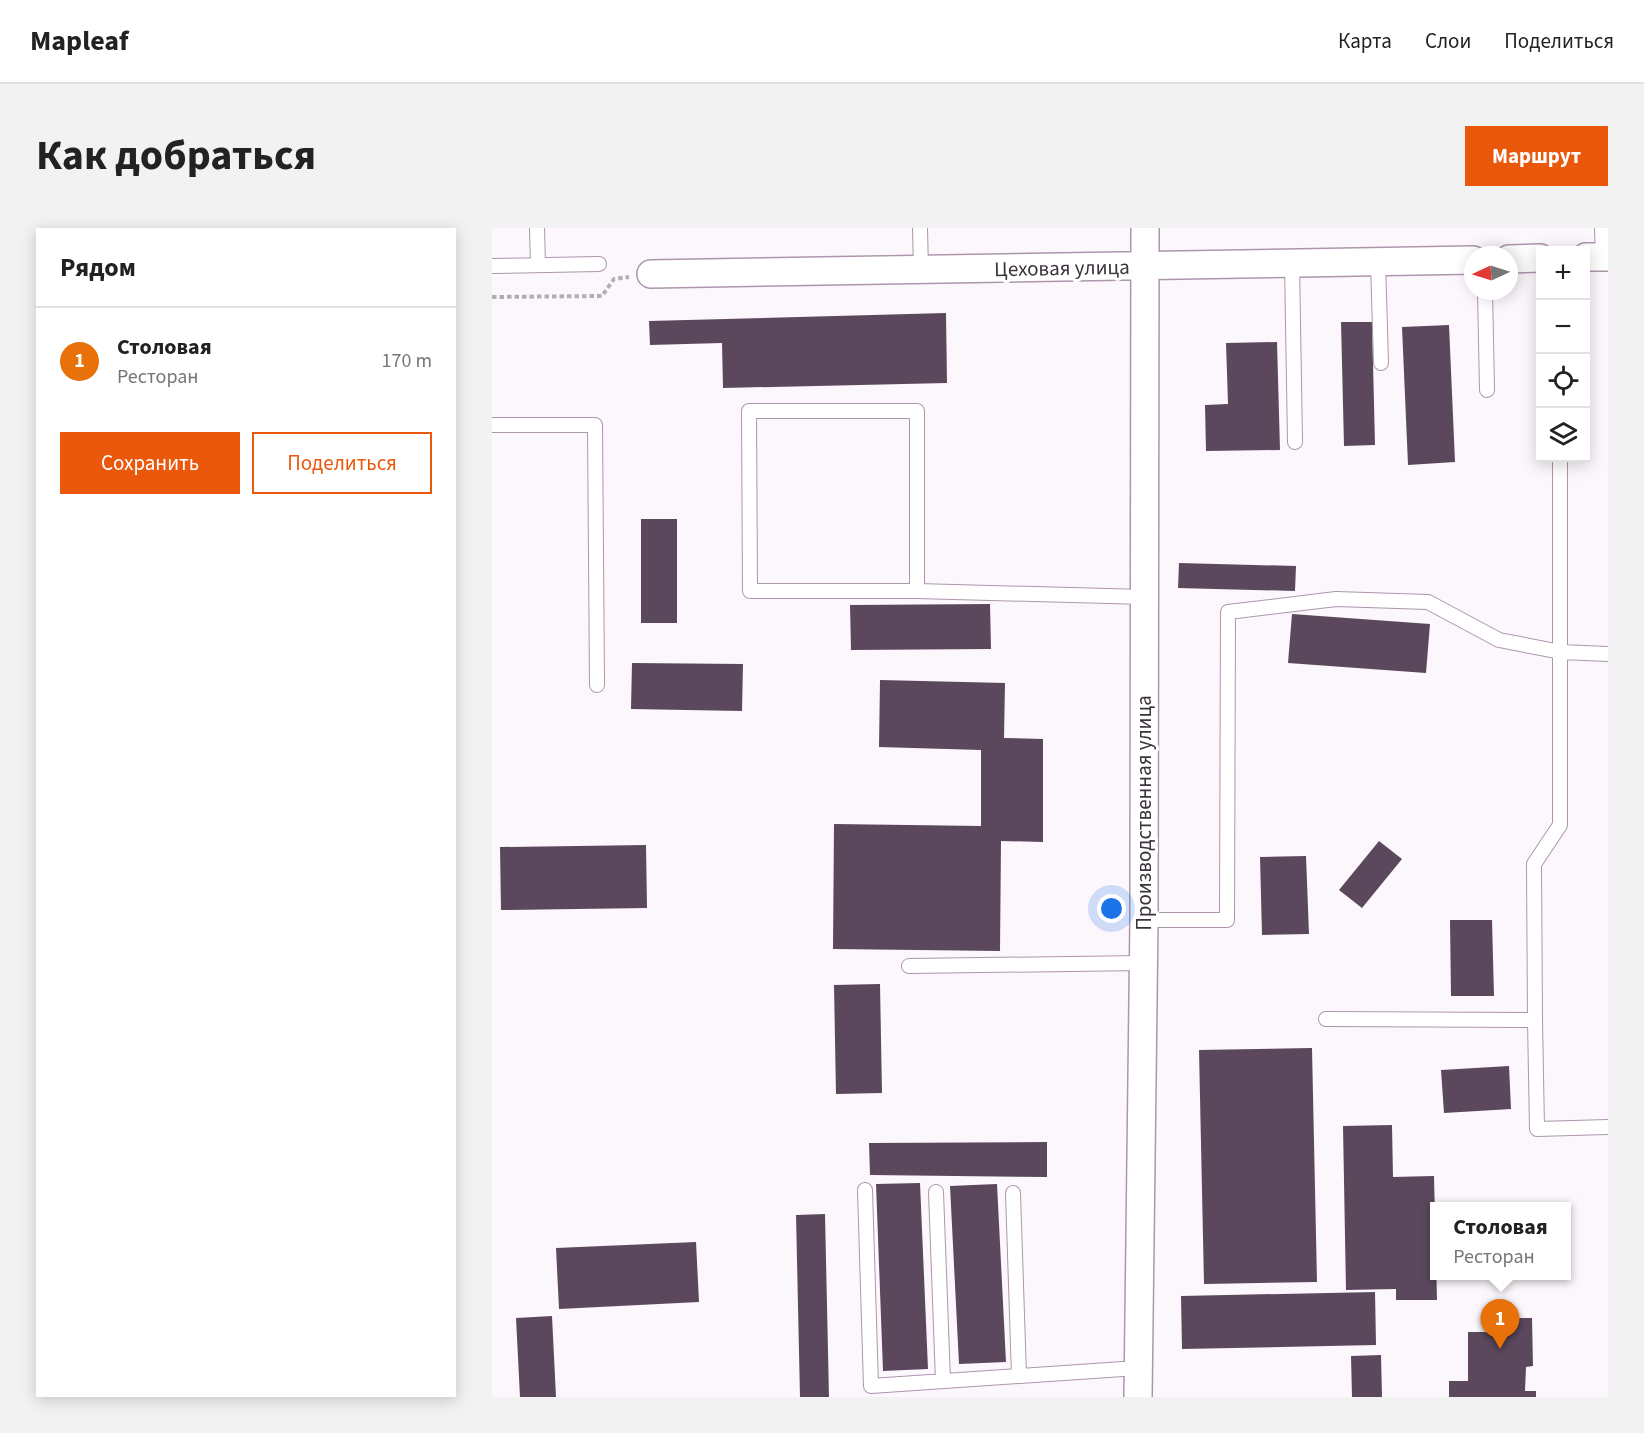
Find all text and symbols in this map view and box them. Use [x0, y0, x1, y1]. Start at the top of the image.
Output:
text: Mapleaf [30, 21, 129, 61]
text: Карта [1338, 26, 1392, 56]
text: Слои [1425, 26, 1471, 56]
text: Поделиться [1504, 26, 1614, 56]
text: Как добраться [36, 126, 316, 186]
button: Маршрут [1465, 126, 1608, 186]
north arrow [1464, 246, 1518, 300]
map controls [1536, 246, 1590, 462]
button: + [1536, 246, 1590, 300]
text: Рядом [60, 249, 136, 286]
street label: Цеховая улица [994, 252, 1130, 284]
button: − [1536, 300, 1590, 354]
text: Столовая [117, 331, 212, 363]
text: 1 [74, 347, 85, 375]
text: 170 m [382, 347, 432, 375]
button: locate [1536, 354, 1590, 408]
text: Ресторан [117, 363, 199, 391]
button: layers [1536, 408, 1590, 462]
button: Сохранить [60, 432, 240, 494]
button: Поделиться [252, 432, 432, 494]
street label: Производственная улица [1129, 695, 1159, 931]
your location [1097, 894, 1126, 923]
popup [1430, 1202, 1571, 1280]
text: Столовая [1453, 1211, 1548, 1243]
text: Ресторан [1453, 1243, 1535, 1271]
pin: 1 [1480, 1300, 1520, 1349]

